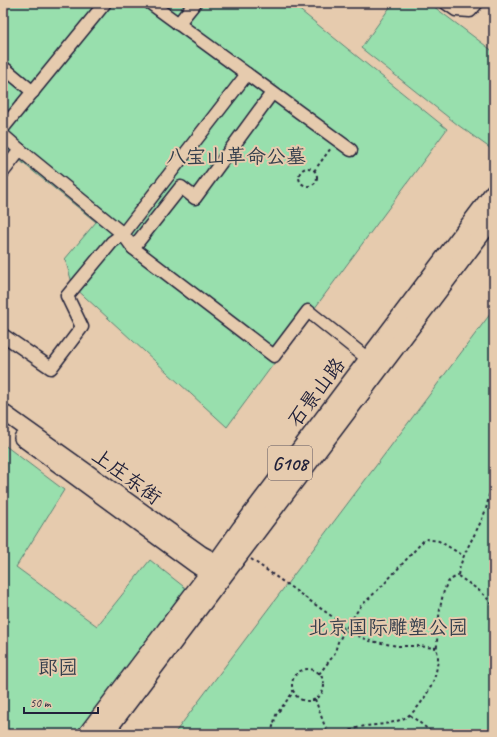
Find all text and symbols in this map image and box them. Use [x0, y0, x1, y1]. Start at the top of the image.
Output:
park label: 八宝山革命公墓 [166, 144, 306, 169]
street label: 石景山路 [282, 352, 351, 432]
street label: 上庄东街 [87, 443, 166, 510]
road number: G108 [268, 446, 312, 480]
park label: 北京国际雕塑公园 [308, 615, 468, 640]
park label: 郎园 [38, 655, 78, 680]
scale bar [24, 689, 98, 715]
text: 50 m [30, 695, 52, 711]

